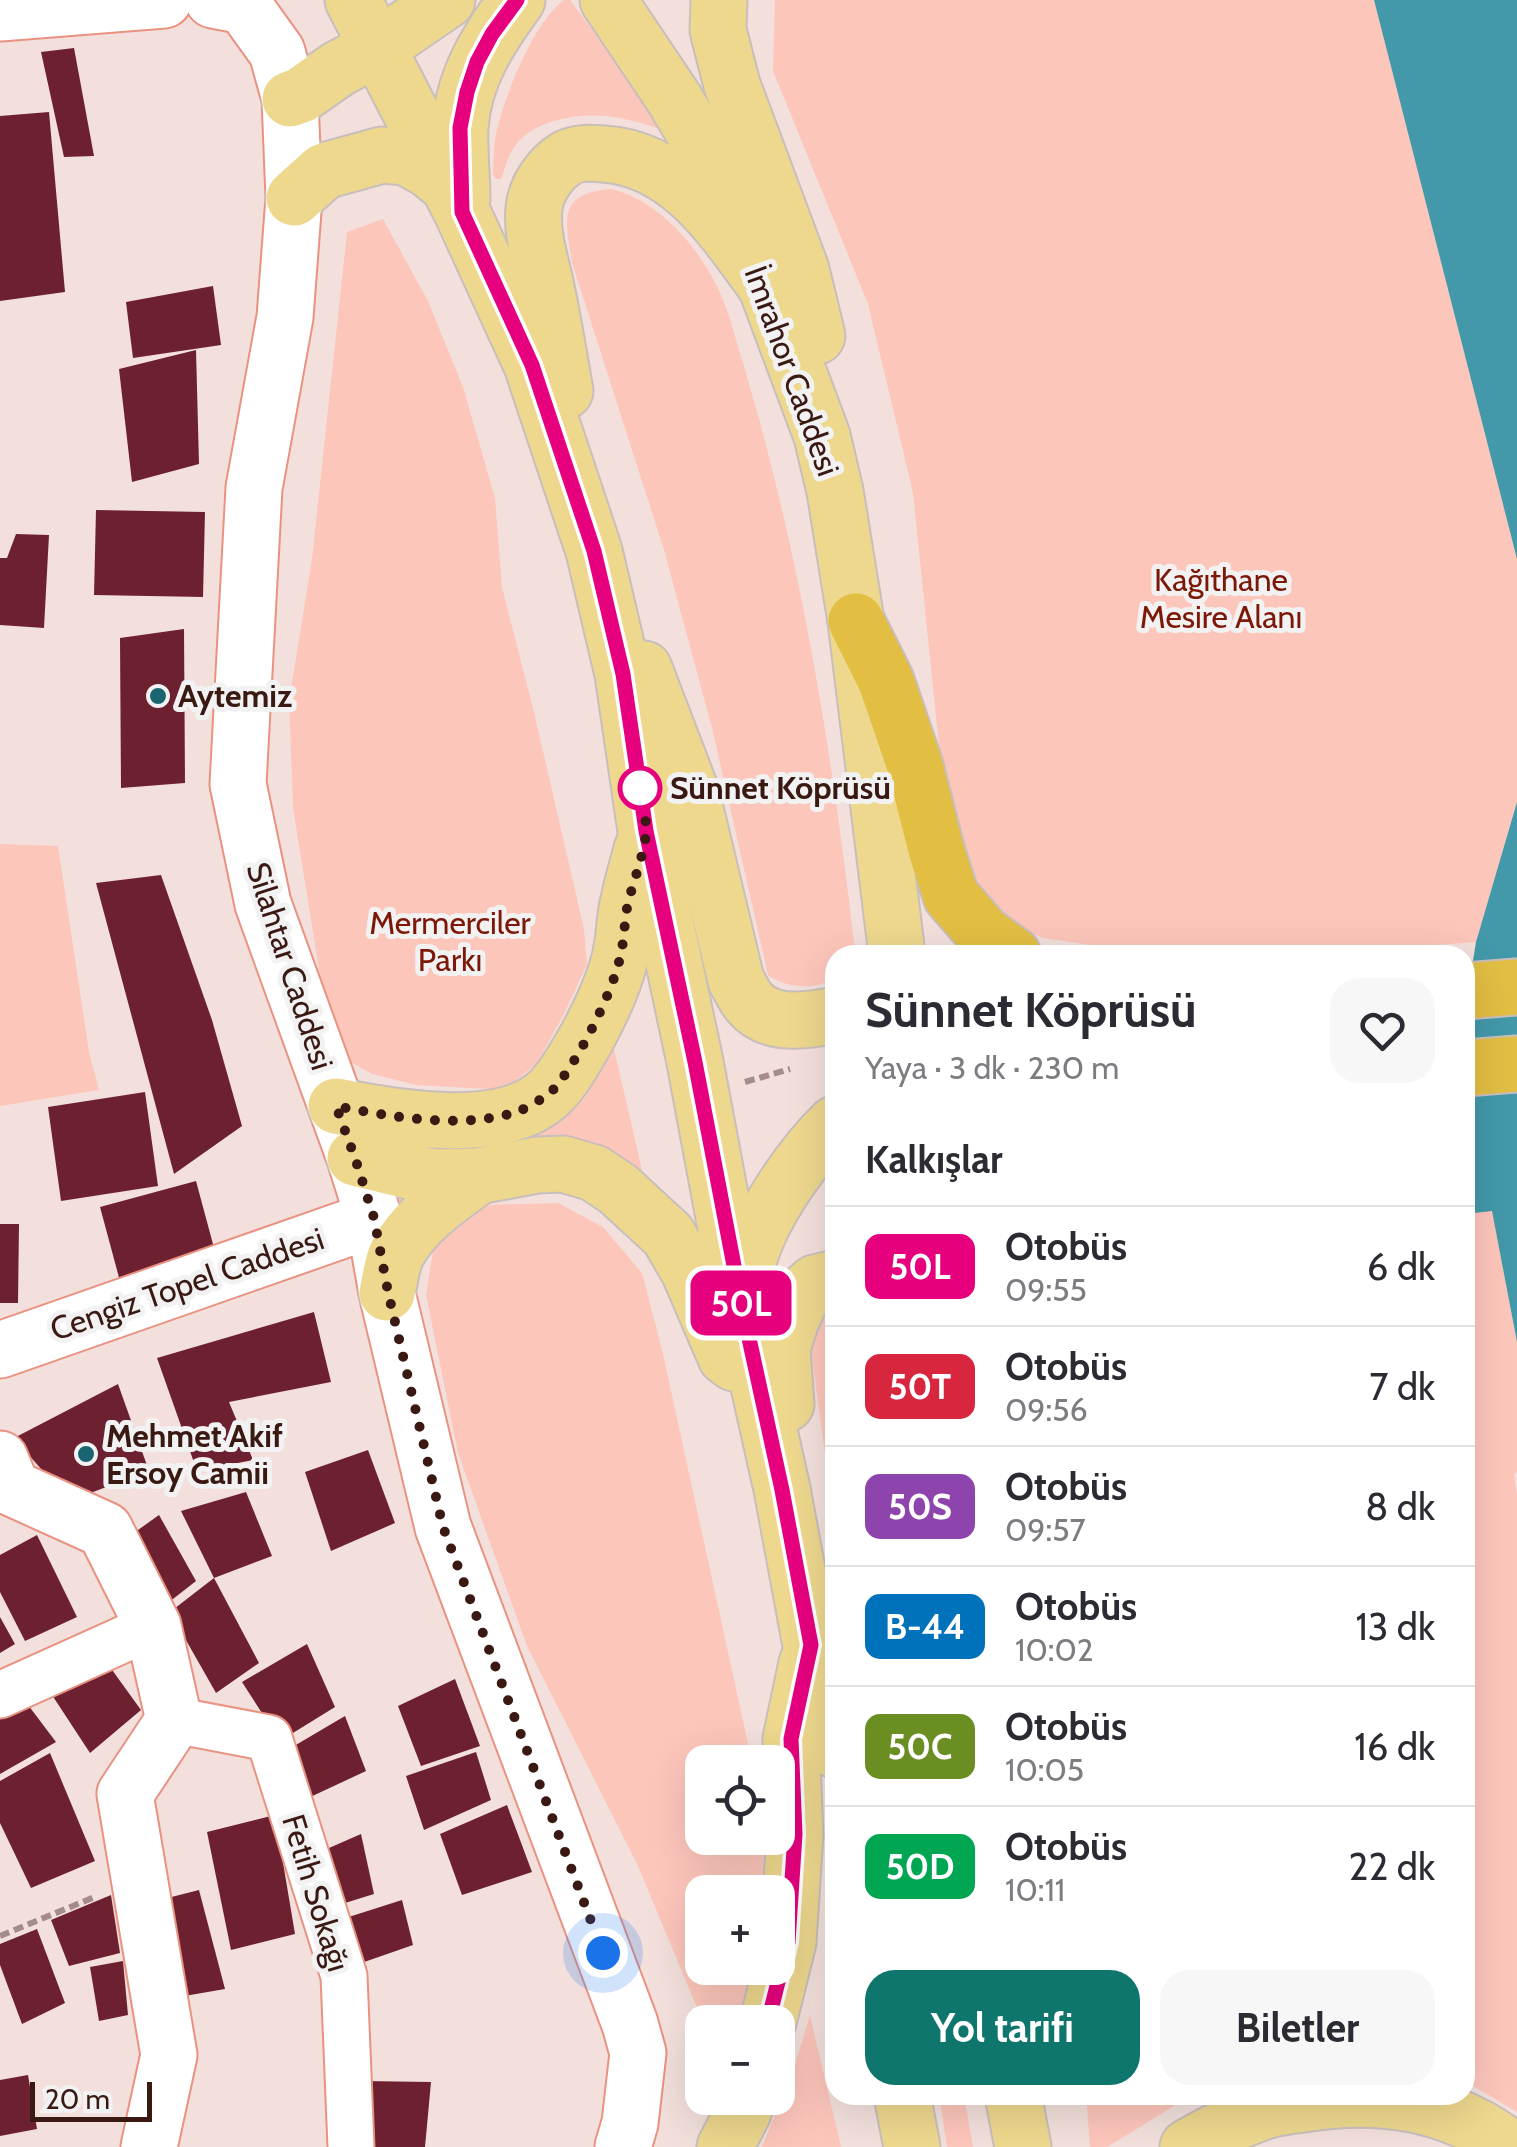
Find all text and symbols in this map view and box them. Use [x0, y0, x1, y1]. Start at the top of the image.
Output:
street label: İmrahor Caddesi [736, 260, 849, 481]
park label: Kağıthane Mesire Alanı [1140, 560, 1302, 636]
place label: Aytemiz [178, 676, 292, 715]
marker: Aytemiz [147, 685, 169, 707]
marker: Sünnet Köprüsü [619, 767, 661, 809]
place label: Sünnet Köprüsü [670, 768, 891, 807]
street label: Silahtar Caddesi [239, 857, 342, 1075]
park label: Mermerciler Parkı [369, 903, 532, 979]
button: heart [1330, 978, 1435, 1083]
text: Sünnet Köprüsü [865, 981, 1196, 1039]
text: Yaya · 3 dk · 230 m [865, 1048, 1119, 1087]
text: Kalkışlar [865, 1136, 1003, 1183]
street label: Cengiz Topel Caddesi [45, 1218, 329, 1349]
text: Otobüs [1005, 1223, 1127, 1270]
text: 6 dk [1367, 1243, 1435, 1290]
text: 50L [889, 1245, 951, 1288]
line badge: 50L [684, 1270, 798, 1336]
text: 09:55 [1005, 1270, 1087, 1309]
text: 50L [710, 1282, 772, 1325]
text: Otobüs [1005, 1343, 1127, 1390]
text: 7 dk [1369, 1363, 1435, 1410]
text: 50T [889, 1365, 951, 1408]
text: 09:56 [1005, 1390, 1088, 1429]
place label: Mehmet Akif Ersoy Camii [106, 1416, 283, 1492]
marker: Mehmet Akif Ersoy Camii [75, 1443, 97, 1465]
text: Otobüs [1005, 1463, 1127, 1510]
text: 8 dk [1365, 1483, 1435, 1530]
text: 50S [888, 1485, 952, 1528]
text: 09:57 [1005, 1510, 1086, 1549]
text: Otobüs [1015, 1583, 1137, 1630]
text: 13 dk [1355, 1603, 1435, 1650]
text: B-44 [885, 1605, 965, 1648]
text: 10:02 [1015, 1630, 1094, 1669]
text: Otobüs [1005, 1703, 1127, 1750]
text: 16 dk [1354, 1723, 1435, 1770]
text: 50C [888, 1725, 952, 1768]
map controls [685, 1745, 795, 2115]
button: locate [685, 1745, 795, 1855]
text: 10:05 [1005, 1750, 1084, 1789]
street label: Fetih Sokağı [274, 1810, 359, 1976]
text: Otobüs [1005, 1823, 1127, 1870]
text: 22 dk [1349, 1843, 1435, 1890]
text: 50D [886, 1845, 954, 1888]
text: 10:11 [1005, 1870, 1065, 1909]
button: + [685, 1875, 795, 1985]
your location [578, 1928, 628, 1978]
button: Yol tarifi [865, 1970, 1140, 2085]
button: Biletler [1160, 1970, 1435, 2085]
button: − [685, 2005, 795, 2115]
scale bar [30, 2077, 152, 2122]
text: 20 m [45, 2082, 110, 2116]

